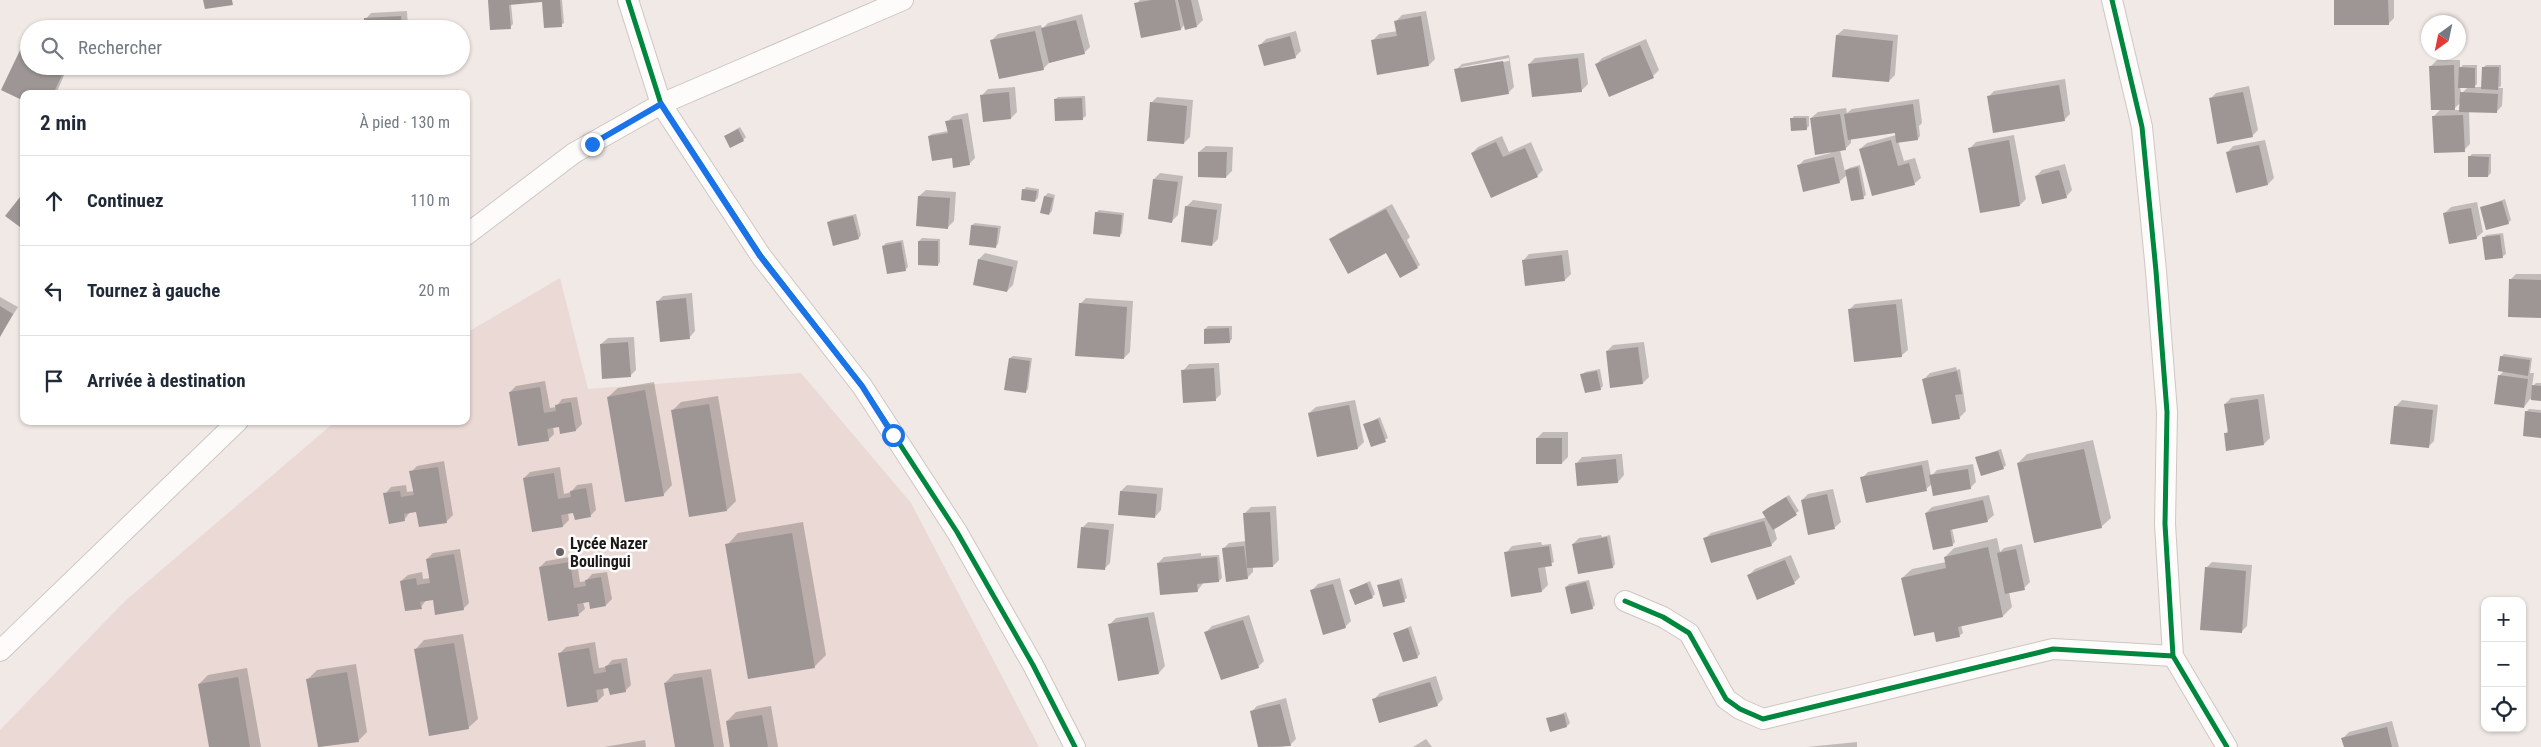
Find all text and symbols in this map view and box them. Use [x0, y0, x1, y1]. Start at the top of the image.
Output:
north arrow [2421, 15, 2466, 60]
search box [20, 20, 470, 75]
icon: search [38, 34, 66, 62]
text: Rechercher [78, 36, 162, 59]
text: 2 min [40, 111, 87, 135]
text: À pied · 130 m [359, 113, 450, 132]
route end [581, 133, 604, 156]
icon: ahead [40, 187, 68, 215]
text: Continuez [87, 189, 164, 212]
text: 110 m [411, 191, 450, 210]
icon: left [40, 277, 68, 305]
text: Tournez à gauche [87, 279, 220, 302]
text: 20 m [418, 281, 450, 300]
icon: arrive [40, 367, 68, 395]
text: Arrivée à destination [87, 369, 246, 392]
route start [882, 424, 905, 447]
place label: Lycée Nazer Boulingui [570, 534, 647, 571]
marker: Lycée Nazer Boulingui [554, 546, 566, 558]
map controls [2481, 597, 2526, 732]
button: + [2481, 597, 2526, 642]
button: − [2481, 642, 2526, 687]
button: locate [2481, 687, 2526, 732]

